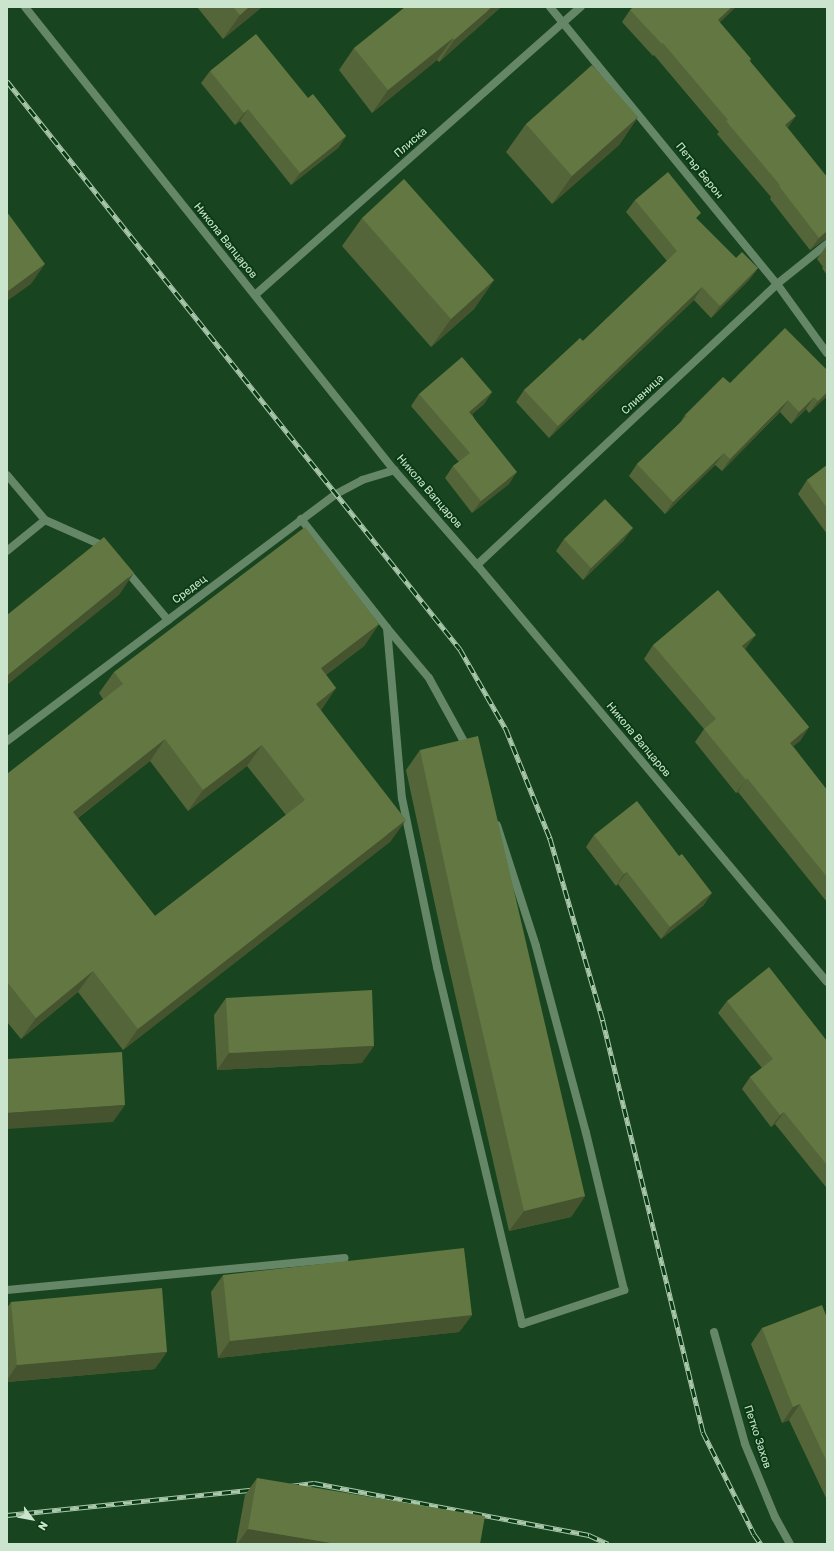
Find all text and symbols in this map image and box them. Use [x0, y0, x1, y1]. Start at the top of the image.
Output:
street label: Плиска [392, 125, 430, 161]
street label: Петър Берон [672, 140, 726, 202]
street label: Никола Вапцаров [190, 201, 260, 281]
street label: Сливница [619, 372, 667, 418]
street label: Никола Вапцаров [393, 452, 465, 532]
street label: Средец [170, 573, 210, 607]
street label: Никола Вапцаров [603, 700, 673, 780]
street label: Петко Захов [741, 1404, 773, 1470]
north arrow [12, 1499, 52, 1539]
text: N [35, 1519, 50, 1532]

